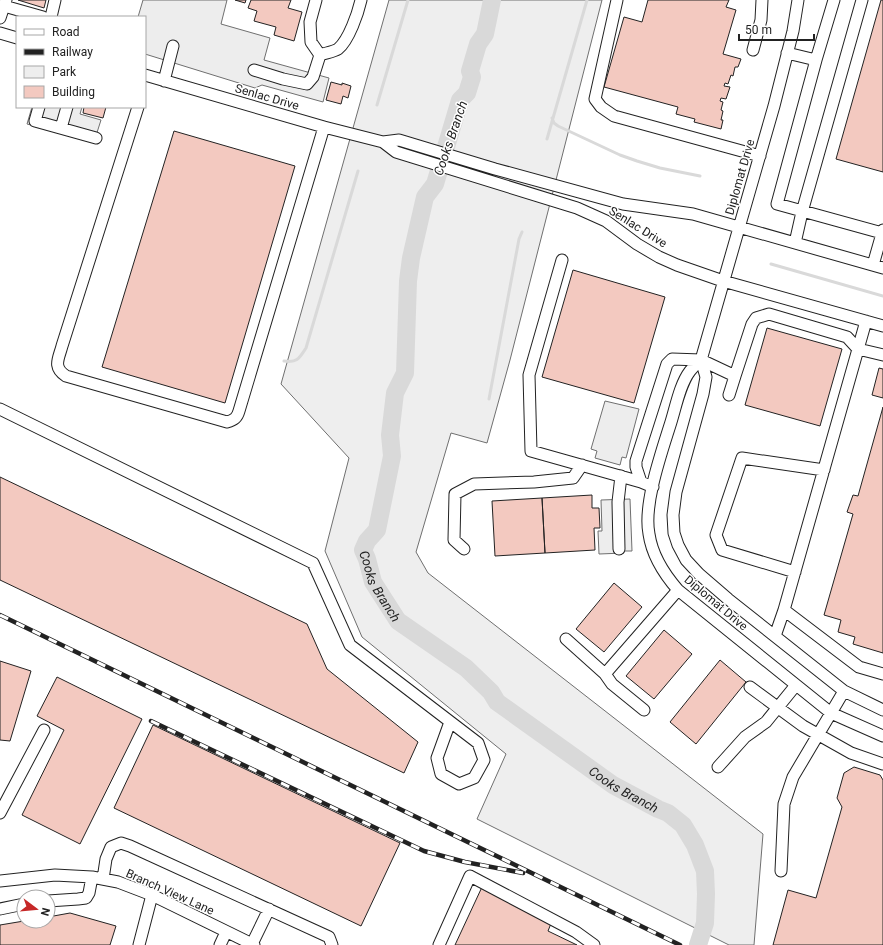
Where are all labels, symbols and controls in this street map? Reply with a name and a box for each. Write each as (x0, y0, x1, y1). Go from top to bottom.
legend (16, 16, 146, 108)
scale bar (739, 16, 814, 42)
text: 50 m (745, 23, 772, 37)
text: Road (52, 25, 80, 39)
text: Railway (52, 45, 93, 59)
text: Park (52, 65, 77, 79)
street label: Senlac Drive (233, 81, 301, 113)
text: Building (52, 85, 95, 99)
water label: Cooks Branch (431, 99, 470, 177)
street label: Diplomat Drive (722, 137, 758, 217)
street label: Senlac Drive (606, 204, 670, 250)
water label: Cooks Branch (356, 548, 403, 625)
street label: Diplomat Drive (682, 572, 750, 634)
water label: Cooks Branch (586, 763, 661, 816)
street label: Branch View Lane (124, 866, 216, 918)
north arrow (16, 889, 56, 929)
text: N (38, 906, 52, 917)

